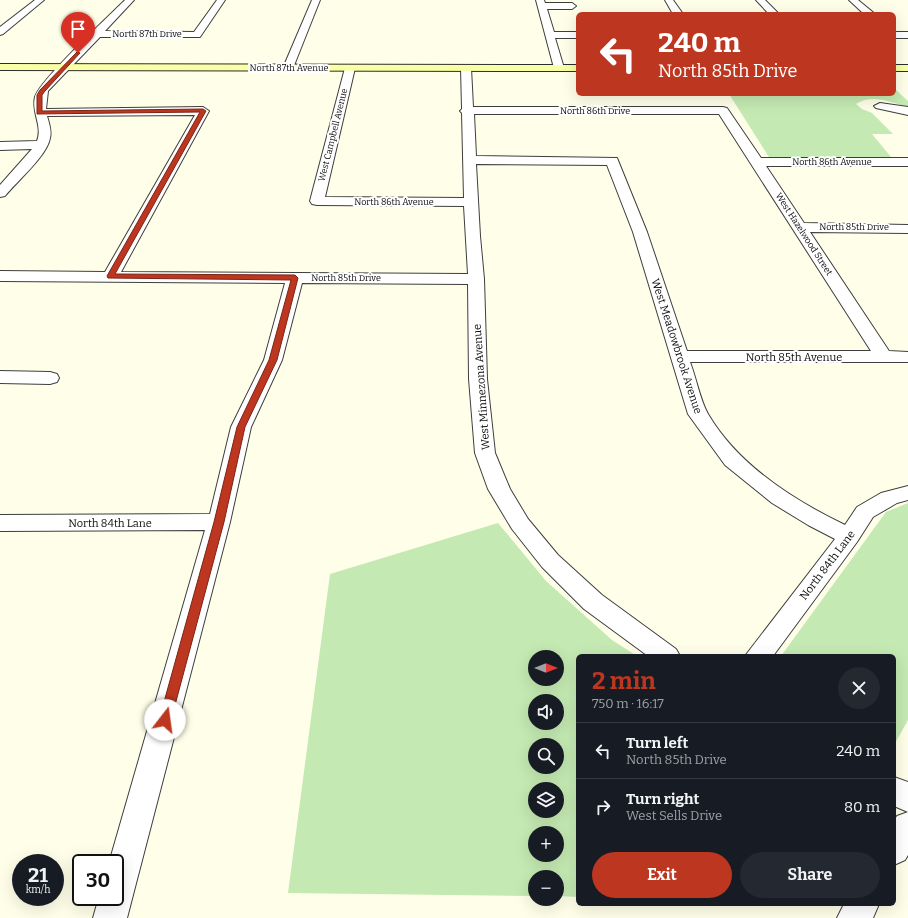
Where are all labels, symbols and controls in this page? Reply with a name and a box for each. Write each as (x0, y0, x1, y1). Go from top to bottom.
pin (61, 12, 95, 53)
icon: arrive (67, 18, 89, 40)
text: 240 m (658, 26, 740, 59)
icon: left (592, 28, 644, 80)
street label: North 87th Drive (112, 29, 182, 39)
text: North 85th Drive (658, 60, 797, 82)
street label: North 87th Avenue (250, 63, 328, 73)
street label: West Campbell Avenue (317, 87, 349, 183)
street label: North 86th Drive (560, 106, 630, 116)
street label: North 86th Avenue (792, 157, 872, 167)
street label: West Hazelwood Street (774, 191, 835, 278)
street label: North 86th Avenue (354, 197, 434, 207)
street label: North 85th Drive (819, 222, 889, 232)
street label: North 85th Drive (311, 273, 381, 283)
street label: West Meadowbrook Avenue (648, 277, 705, 416)
street label: West Minnezona Avenue (471, 323, 492, 450)
street label: North 85th Avenue (746, 351, 842, 364)
street label: North 84th Lane (68, 517, 152, 530)
street label: North 84th Lane (797, 528, 858, 603)
north arrow (528, 650, 564, 686)
map controls (528, 650, 564, 906)
text: 2 min (592, 667, 656, 695)
button: close (838, 667, 880, 709)
button: sound (528, 694, 564, 730)
text: 750 m · 16:17 (592, 696, 664, 711)
position arrow (144, 699, 186, 741)
text: Turn left (626, 734, 688, 752)
button: search (528, 738, 564, 774)
icon: left (592, 740, 614, 762)
text: 240 m (836, 742, 880, 760)
text: North 85th Drive (626, 752, 727, 767)
button: layers (528, 782, 564, 818)
text: Turn right (626, 790, 699, 808)
icon: right (592, 796, 614, 818)
text: 80 m (844, 798, 880, 816)
text: West Sells Drive (626, 808, 722, 823)
button: + (528, 826, 564, 862)
button: Exit (592, 852, 732, 898)
button: Share (740, 852, 880, 898)
speed limit sign: 30 (72, 854, 124, 906)
text: 21 (28, 863, 48, 887)
button: − (528, 870, 564, 906)
text: km/h (26, 884, 50, 896)

